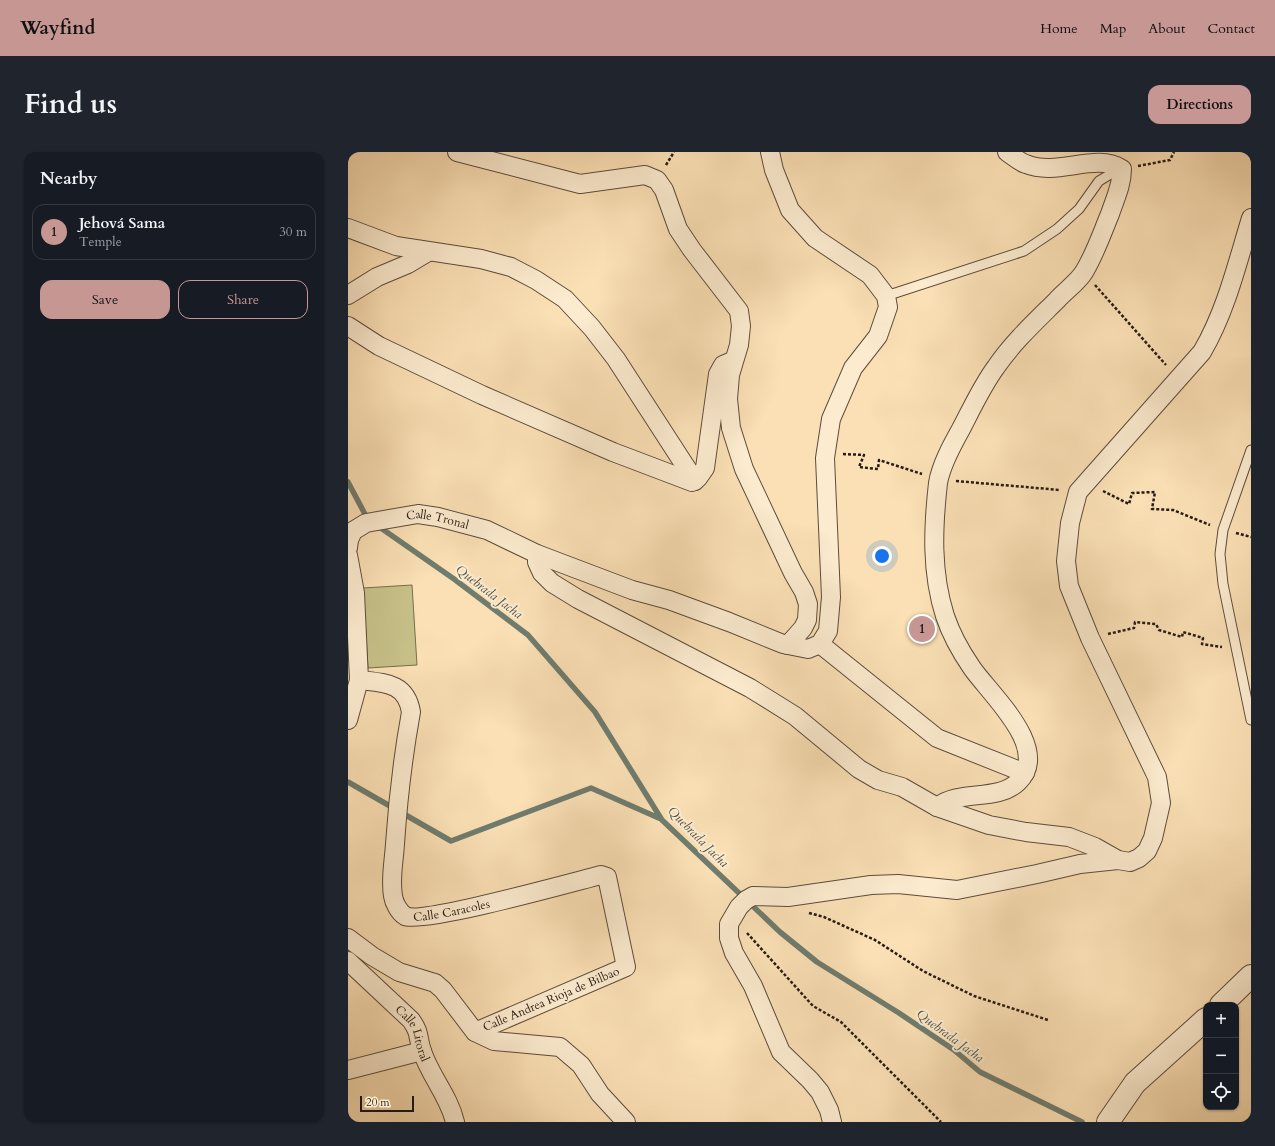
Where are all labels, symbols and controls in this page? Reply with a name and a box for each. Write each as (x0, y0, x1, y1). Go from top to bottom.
text: Wayfind (20, 15, 95, 41)
text: Home (1040, 19, 1078, 38)
text: Map (1100, 19, 1126, 38)
text: About (1148, 19, 1185, 38)
text: Contact (1207, 19, 1255, 38)
text: Find us (24, 85, 117, 123)
button: Directions (1148, 85, 1251, 124)
text: Nearby (40, 167, 97, 190)
text: Jehová Sama (79, 213, 165, 233)
text: 1 (51, 223, 57, 241)
text: 30 m (279, 223, 307, 241)
text: Temple (79, 233, 122, 251)
button: Save (40, 280, 170, 319)
button: Share (178, 280, 308, 319)
street label: Calle Tronal (405, 506, 471, 533)
your location (872, 546, 892, 566)
water label: Quebrada Jacha (452, 561, 526, 623)
pin: 1 (909, 614, 935, 644)
water label: Quebrada Jacha (664, 803, 733, 872)
street label: Calle Caracoles (413, 896, 491, 925)
street label: Calle Andrea Rioja de Bilbao (480, 963, 622, 1035)
street label: Calle Litoral (392, 1001, 433, 1064)
map controls (1203, 1002, 1239, 1110)
button: + (1203, 1002, 1239, 1038)
water label: Quebrada Jacha (913, 1005, 988, 1067)
button: − (1203, 1038, 1239, 1074)
button: locate (1203, 1074, 1239, 1110)
scale bar (360, 1094, 414, 1113)
text: 20 m (366, 1095, 390, 1110)

